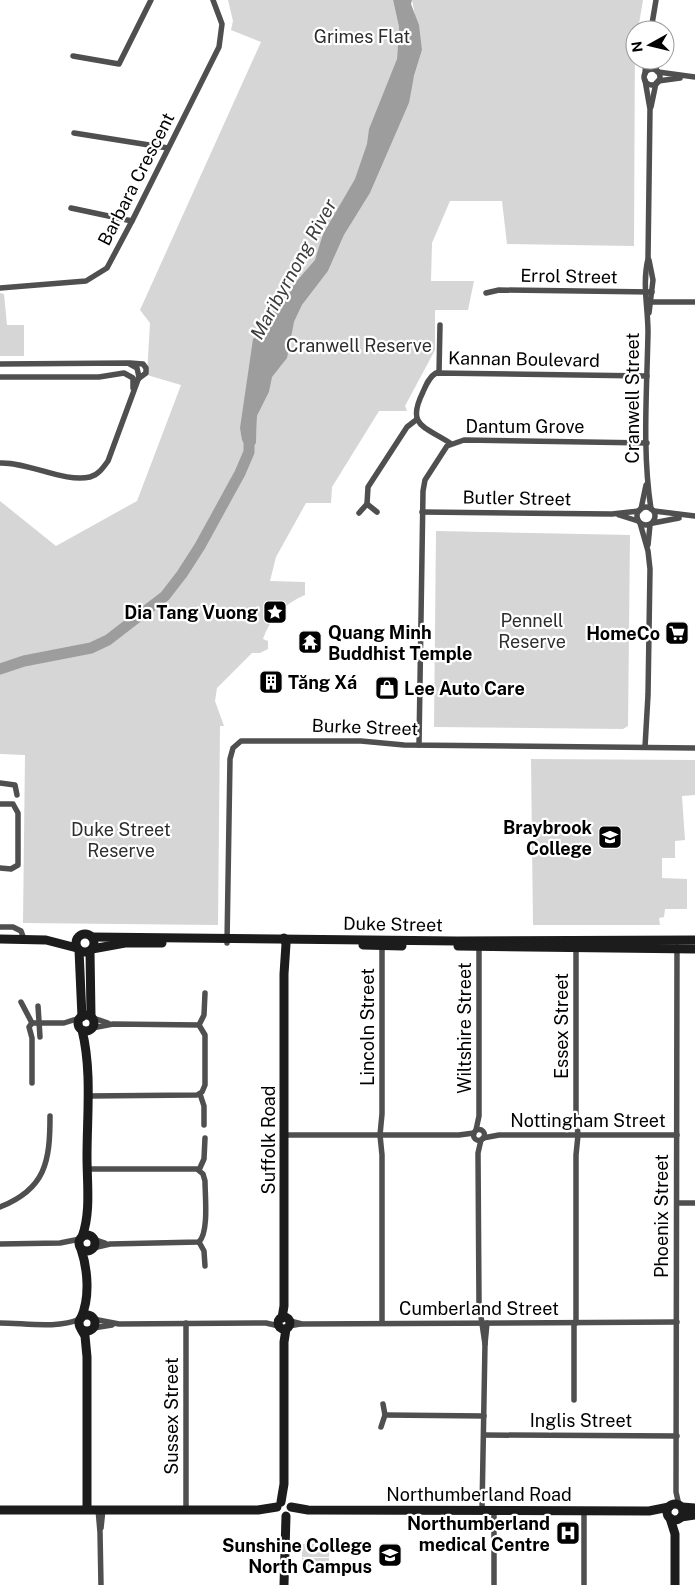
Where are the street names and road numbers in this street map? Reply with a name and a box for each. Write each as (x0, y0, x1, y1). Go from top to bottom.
street label: Barbara Crescent (93, 109, 179, 249)
street label: Errol Street (520, 265, 618, 287)
street label: Cranwell Street (622, 333, 643, 463)
street label: Kannan Boulevard (448, 347, 600, 371)
street label: Dantum Grove (465, 416, 585, 437)
street label: Butler Street (462, 487, 572, 509)
street label: Burke Street (311, 715, 419, 739)
street label: Duke Street (343, 913, 443, 935)
street label: Wiltshire Street (454, 962, 475, 1094)
street label: Lincoln Street (357, 968, 378, 1086)
street label: Essex Street (551, 973, 572, 1079)
street label: Suffolk Road (258, 1086, 279, 1194)
street label: Nottingham Street (510, 1110, 666, 1131)
street label: Phoenix Street (651, 1154, 672, 1278)
street label: Cumberland Street (399, 1298, 559, 1319)
street label: Sussex Street (161, 1357, 182, 1475)
street label: Inglis Street (530, 1410, 632, 1431)
street label: Northumberland Road (386, 1484, 572, 1505)

